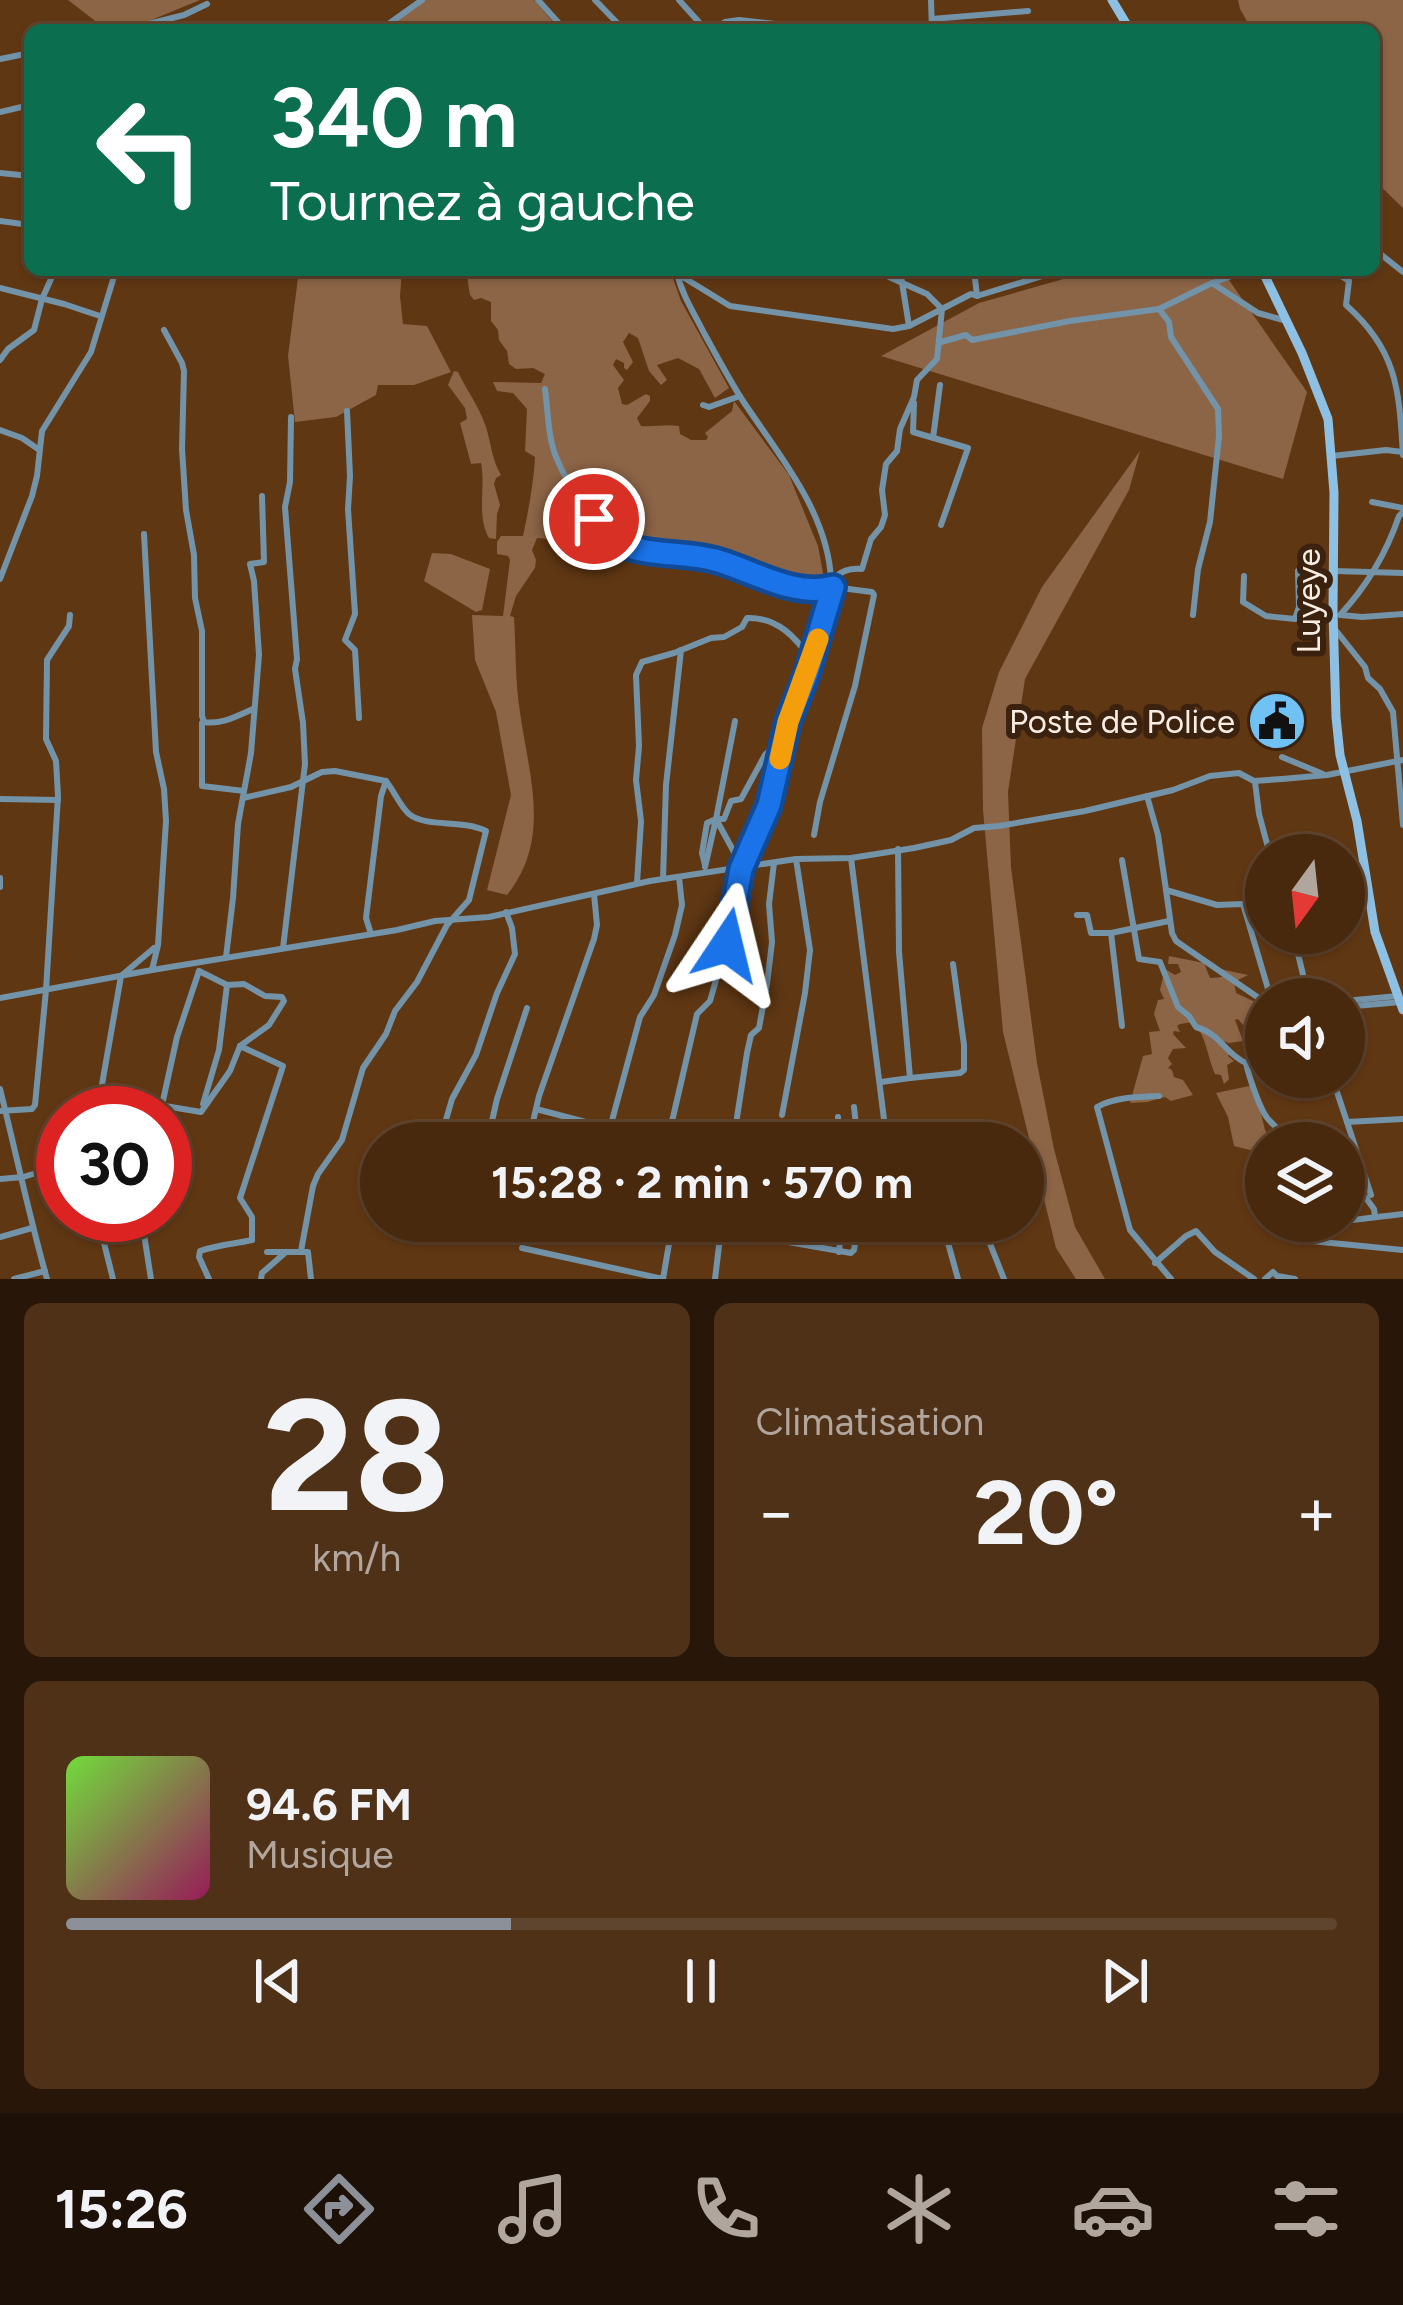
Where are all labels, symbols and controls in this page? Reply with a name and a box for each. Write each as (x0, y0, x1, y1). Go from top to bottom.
text: 340 m (270, 67, 518, 168)
icon: left (72, 72, 228, 228)
text: Tournez à gauche (270, 169, 695, 234)
pin (543, 468, 645, 570)
icon: arrive (561, 486, 627, 552)
street label: Luyeye (1289, 548, 1328, 654)
public building icon: Poste de Police (1246, 690, 1308, 752)
place label: Poste de Police (1009, 702, 1235, 741)
north arrow (1245, 834, 1365, 954)
map controls (1245, 834, 1365, 1242)
position arrow (664, 882, 790, 1008)
button: sound (1245, 978, 1365, 1098)
speed limit sign: 30 (36, 1086, 192, 1242)
button: layers (1245, 1122, 1365, 1242)
text: 15:28 · 2 min · 570 m (491, 1155, 913, 1209)
text: 28 (264, 1362, 450, 1549)
text: Climatisation (756, 1398, 984, 1445)
text: 20° (974, 1458, 1118, 1567)
text: − (756, 1472, 797, 1552)
text: + (1296, 1472, 1337, 1552)
text: km/h (312, 1534, 401, 1581)
text: 94.6 FM (246, 1777, 412, 1831)
text: Musique (246, 1831, 394, 1878)
icon: previous (245, 1948, 311, 2014)
icon: pause (668, 1948, 734, 2014)
icon: next (1092, 1948, 1158, 2014)
icon: directions (297, 2167, 381, 2251)
icon: music (491, 2167, 575, 2251)
icon: phone (684, 2167, 768, 2251)
icon: climate (877, 2167, 961, 2251)
icon: car (1071, 2167, 1155, 2251)
icon: filters (1264, 2167, 1348, 2251)
text: 15:26 (55, 2177, 188, 2242)

